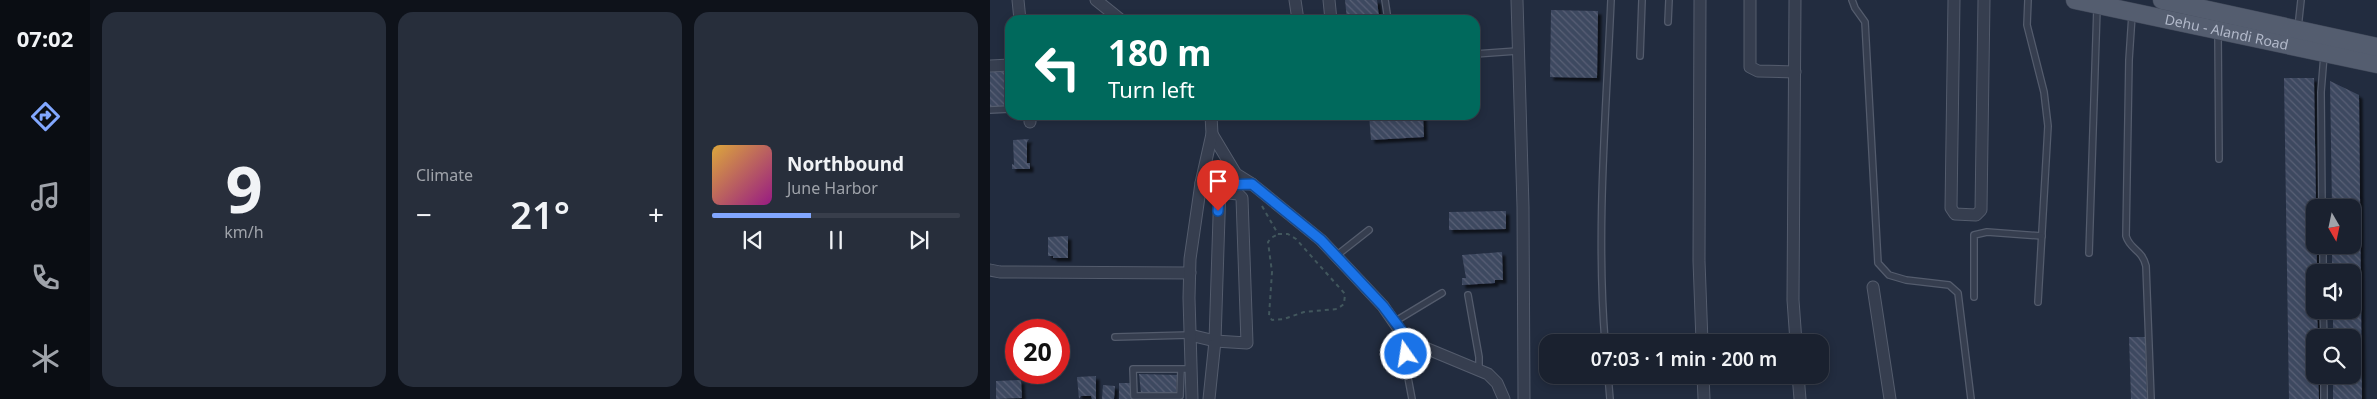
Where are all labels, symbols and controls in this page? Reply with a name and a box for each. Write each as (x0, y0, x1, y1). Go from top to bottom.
street label: Dehu - Alandi Road (2163, 9, 2290, 54)
text: 07:02 (17, 23, 73, 53)
text: 180 m (1108, 29, 1211, 76)
icon: left (1025, 35, 1090, 100)
text: Turn left (1108, 74, 1195, 104)
icon: directions (28, 99, 63, 134)
text: 9 (225, 144, 263, 232)
text: Northbound (787, 151, 904, 177)
pin (1197, 160, 1239, 211)
text: Climate (416, 164, 473, 186)
icon: arrive (1204, 167, 1232, 195)
text: June Harbor (787, 177, 878, 199)
icon: music (28, 179, 63, 214)
text: 21° (510, 188, 570, 240)
text: − (416, 195, 432, 233)
text: + (648, 195, 664, 233)
north arrow (2306, 199, 2361, 254)
map controls (2306, 199, 2361, 384)
text: km/h (224, 221, 264, 243)
icon: previous (739, 226, 767, 254)
icon: pause (822, 226, 850, 254)
icon: next (905, 226, 933, 254)
icon: phone (28, 260, 63, 295)
button: sound (2306, 264, 2361, 319)
speed limit sign: 20 (1005, 319, 1070, 384)
position arrow (1379, 327, 1431, 379)
button: search (2306, 329, 2361, 384)
icon: climate (28, 341, 63, 376)
text: 07:03 · 1 min · 200 m (1591, 346, 1777, 372)

